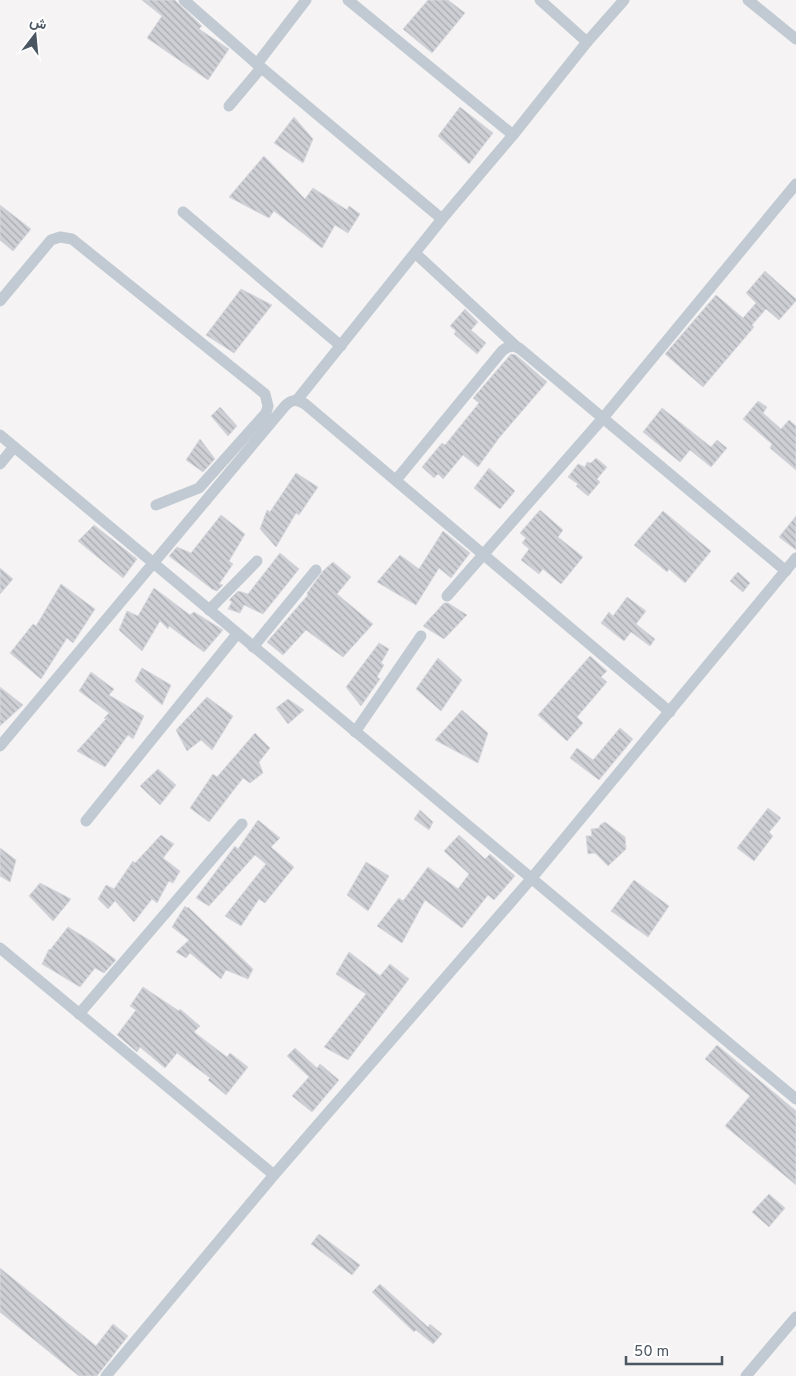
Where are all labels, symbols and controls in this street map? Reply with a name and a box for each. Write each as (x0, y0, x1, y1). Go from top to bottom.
north arrow (10, 10, 60, 60)
text: ش (28, 13, 49, 34)
scale bar (626, 1334, 722, 1366)
text: 50 m (634, 1343, 669, 1362)

